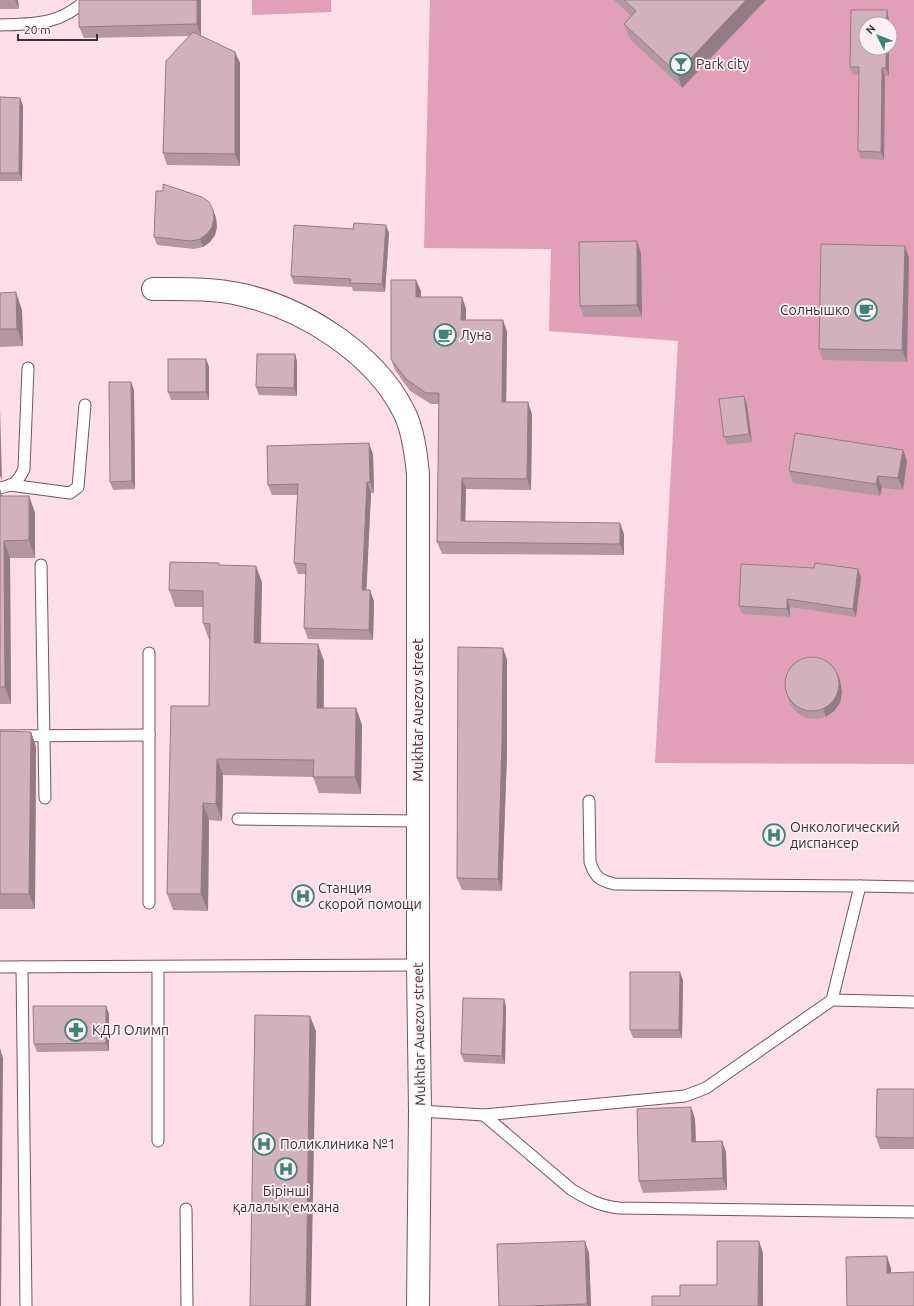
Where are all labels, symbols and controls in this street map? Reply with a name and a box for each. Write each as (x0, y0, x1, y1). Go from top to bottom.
scale bar (18, 16, 97, 42)
north arrow (858, 16, 898, 56)
text: N (863, 22, 878, 36)
text: 20 m (24, 23, 51, 36)
bar icon: Park city (668, 51, 694, 77)
place label: Park city (696, 56, 749, 72)
cafe icon: Солнышко (853, 297, 879, 323)
place label: Солнышко (780, 302, 850, 318)
cafe icon: Луна (432, 322, 458, 348)
place label: Луна (460, 327, 492, 343)
street label: Mukhtar Auezov street (410, 638, 426, 782)
place label: Онкологический диспансер (790, 819, 900, 851)
hospital icon: Онкологический диспансер (761, 822, 787, 848)
place label: Станция скорой помощи (318, 880, 422, 912)
hospital icon: Станция скорой помощи (290, 883, 316, 909)
street label: Mukhtar Auezov street (410, 962, 428, 1106)
pharmacy icon: КДЛ Олимп (63, 1017, 89, 1043)
place label: КДЛ Олимп (92, 1022, 169, 1038)
hospital icon: Поликлиника №1 (251, 1131, 277, 1157)
place label: Поликлиника №1 (280, 1136, 396, 1152)
hospital icon: Бірінші қалалық емхана (273, 1156, 299, 1182)
place label: Бірінші қалалық емхана (233, 1183, 340, 1215)

